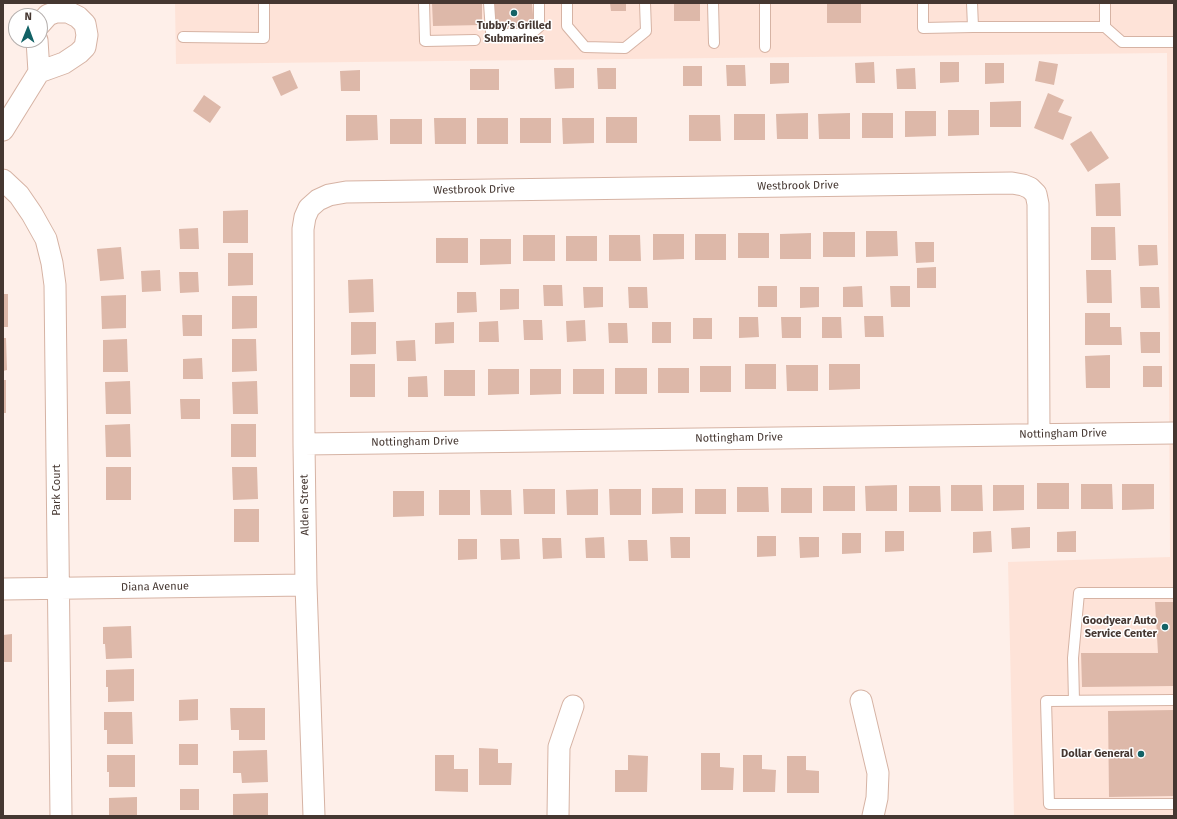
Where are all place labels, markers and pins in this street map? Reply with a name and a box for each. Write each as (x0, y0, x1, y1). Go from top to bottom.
marker: Tubby's Grilled Submarines (509, 8, 519, 18)
place label: Tubby's Grilled Submarines (477, 19, 551, 45)
place label: Goodyear Auto Service Center (1083, 614, 1157, 640)
marker: Goodyear Auto Service Center (1160, 622, 1170, 632)
place label: Dollar General (1061, 747, 1133, 761)
marker: Dollar General (1136, 749, 1146, 759)

